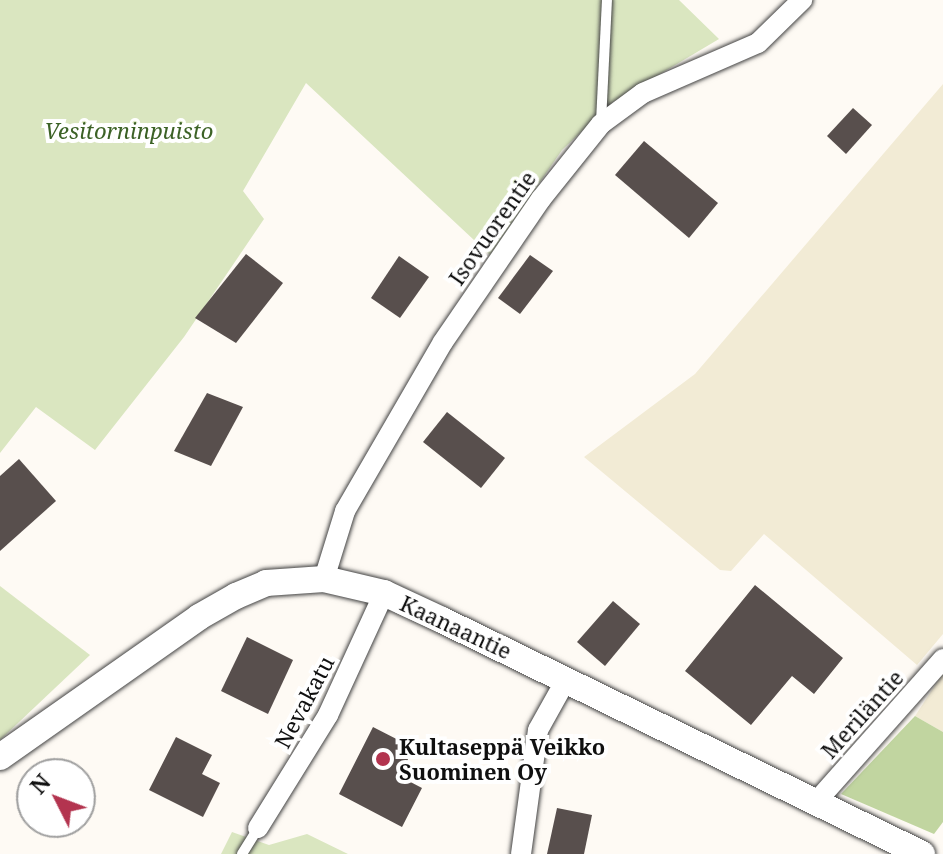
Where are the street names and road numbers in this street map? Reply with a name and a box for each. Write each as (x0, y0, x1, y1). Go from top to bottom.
street label: Isovuorentie (443, 166, 541, 290)
street label: Kaanaantie (396, 590, 516, 664)
street label: Nevakatu (269, 651, 339, 753)
street label: Meriläntie (815, 664, 909, 764)

